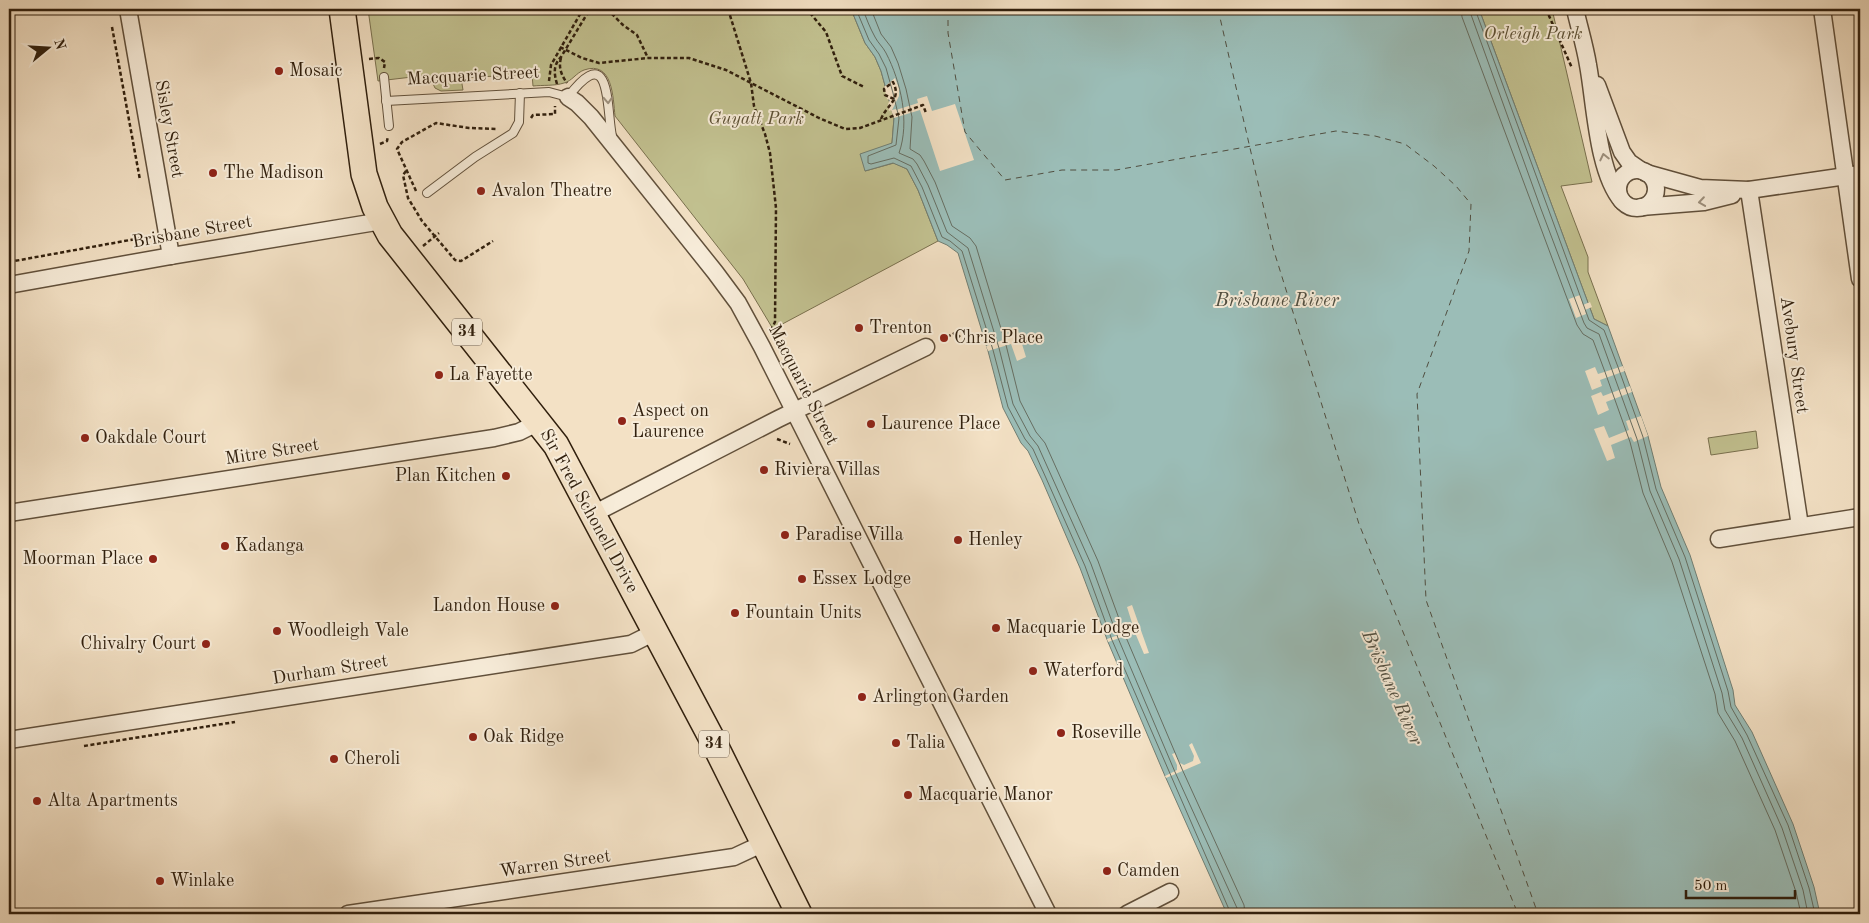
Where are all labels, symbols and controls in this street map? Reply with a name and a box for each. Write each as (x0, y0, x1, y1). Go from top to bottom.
north arrow (22, 22, 72, 72)
park label: Orleigh Park (1483, 25, 1583, 43)
text: N (51, 37, 68, 52)
place label: Mosaic (289, 62, 343, 80)
street label: Macquarie Street (406, 64, 540, 88)
marker: Mosaic (273, 65, 285, 77)
street label: Sisley Street (152, 79, 186, 179)
one-way arrow (602, 96, 613, 104)
park label: Guyatt Park (708, 110, 804, 128)
one-way arrow (1599, 152, 1610, 161)
place label: The Madison (223, 164, 324, 182)
marker: The Madison (207, 167, 219, 179)
place label: Avalon Theatre (491, 182, 612, 200)
marker: Avalon Theatre (475, 185, 487, 197)
one-way arrow (1697, 197, 1706, 207)
street label: Brisbane Street (131, 213, 253, 251)
water label: Brisbane River (1214, 292, 1340, 311)
street label: Avebury Street (1777, 295, 1811, 415)
road number: 34 (452, 318, 482, 346)
place label: Trenton (869, 319, 932, 337)
street label: Macquarie Street (765, 322, 841, 448)
marker: Trenton (853, 322, 865, 334)
place label: Chris Place (954, 329, 1043, 347)
marker: Chris Place (938, 332, 950, 344)
place label: La Fayette (449, 366, 532, 384)
marker: La Fayette (433, 369, 445, 381)
place label: Aspect on Laurence (632, 402, 709, 441)
marker: Aspect on Laurence (616, 415, 628, 427)
place label: Laurence Place (881, 415, 1000, 433)
marker: Laurence Place (865, 418, 877, 430)
street label: Sir Fred Schonell Drive (536, 426, 642, 596)
place label: Oakdale Court (95, 429, 207, 447)
marker: Oakdale Court (79, 432, 91, 444)
street label: Mitre Street (224, 436, 320, 468)
place label: Riviera Villas (774, 461, 880, 479)
marker: Riviera Villas (758, 464, 770, 476)
place label: Plan Kitchen (395, 467, 496, 485)
marker: Plan Kitchen (500, 470, 512, 482)
place label: Paradise Villa (795, 526, 904, 544)
marker: Paradise Villa (779, 529, 791, 541)
place label: Henley (968, 531, 1023, 549)
marker: Henley (952, 534, 964, 546)
place label: Kadanga (235, 537, 304, 555)
marker: Kadanga (219, 540, 231, 552)
place label: Moorman Place (23, 550, 143, 568)
marker: Moorman Place (147, 553, 159, 565)
place label: Essex Lodge (812, 570, 911, 588)
marker: Essex Lodge (796, 573, 808, 585)
place label: Landon House (432, 597, 545, 615)
marker: Landon House (549, 600, 561, 612)
place label: Fountain Units (745, 604, 862, 622)
marker: Fountain Units (729, 607, 741, 619)
place label: Macquarie Lodge (1006, 619, 1139, 637)
place label: Woodleigh Vale (287, 622, 409, 640)
marker: Macquarie Lodge (990, 622, 1002, 634)
marker: Woodleigh Vale (271, 625, 283, 637)
water label: Brisbane River (1357, 627, 1425, 749)
place label: Chivalry Court (80, 635, 196, 653)
marker: Chivalry Court (200, 638, 212, 650)
street label: Durham Street (271, 652, 389, 688)
place label: Waterford (1043, 662, 1123, 680)
marker: Waterford (1027, 665, 1039, 677)
place label: Arlington Garden (872, 688, 1009, 706)
marker: Arlington Garden (856, 691, 868, 703)
place label: Roseville (1071, 724, 1141, 742)
marker: Roseville (1055, 727, 1067, 739)
place label: Oak Ridge (483, 728, 564, 746)
marker: Oak Ridge (467, 731, 479, 743)
road number: 34 (699, 731, 729, 758)
place label: Talia (906, 734, 946, 752)
marker: Talia (890, 737, 902, 749)
place label: Cheroli (344, 750, 400, 768)
marker: Cheroli (328, 753, 340, 765)
place label: Macquarie Manor (918, 786, 1054, 804)
marker: Macquarie Manor (902, 789, 914, 801)
place label: Alta Apartments (47, 792, 178, 810)
marker: Alta Apartments (31, 795, 43, 807)
street label: Warren Street (498, 847, 612, 881)
place label: Camden (1117, 862, 1180, 880)
marker: Camden (1101, 865, 1113, 877)
scale bar (1686, 868, 1795, 900)
place label: Winlake (170, 872, 234, 890)
marker: Winlake (154, 875, 166, 887)
text: 50 m (1694, 879, 1728, 894)

